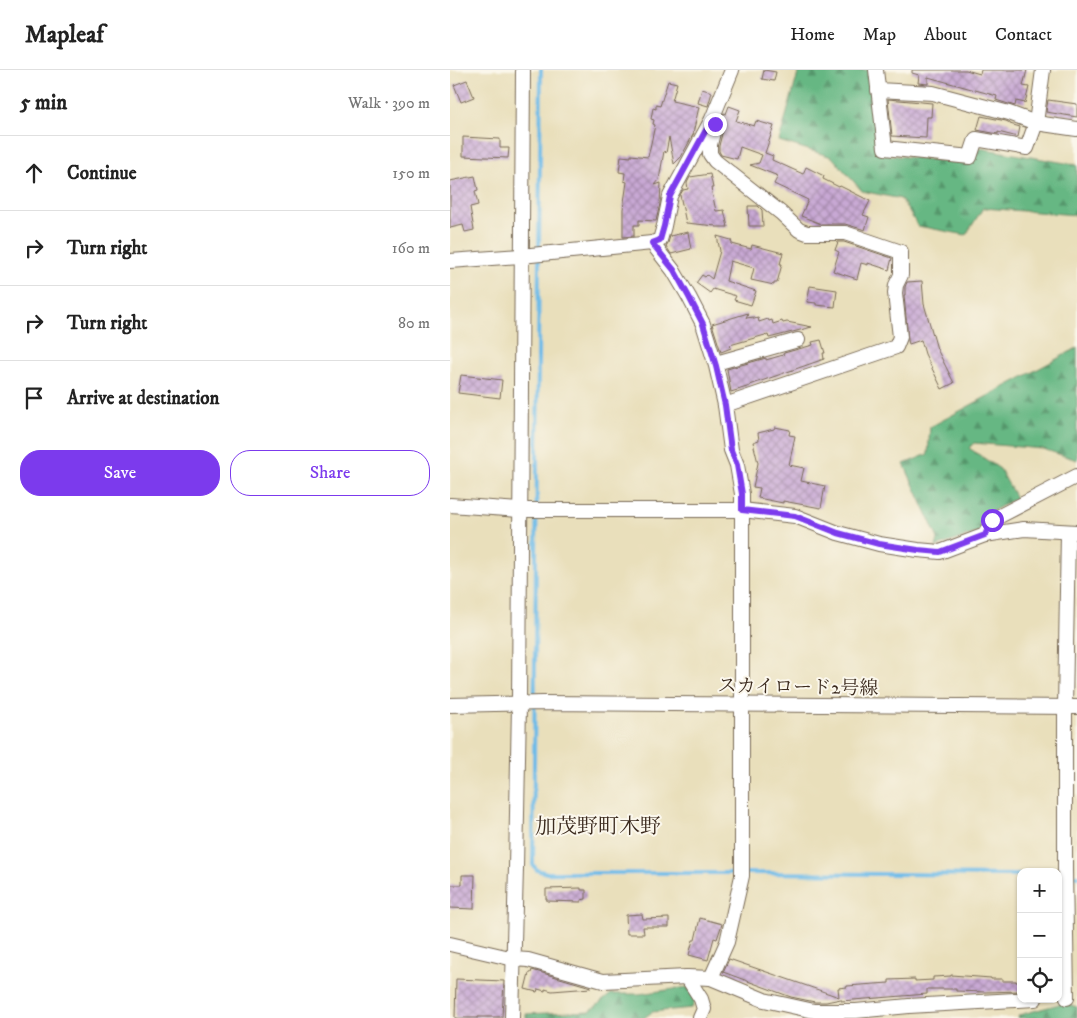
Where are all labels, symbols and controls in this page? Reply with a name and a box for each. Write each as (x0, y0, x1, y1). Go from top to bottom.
text: Mapleaf (25, 20, 104, 50)
text: Home (790, 24, 835, 46)
text: Map (863, 24, 896, 46)
text: About (924, 24, 967, 46)
text: Contact (995, 24, 1052, 46)
text: 5 min (20, 90, 67, 116)
text: Walk · 390 m (348, 93, 430, 113)
route end (704, 113, 727, 136)
icon: ahead (20, 159, 48, 187)
text: Continue (67, 162, 137, 185)
text: 150 m (392, 163, 430, 183)
icon: right (20, 234, 48, 262)
text: Turn right (67, 237, 147, 260)
text: 160 m (392, 238, 430, 258)
icon: right (20, 309, 48, 337)
text: Turn right (67, 312, 147, 335)
text: 80 m (398, 313, 430, 333)
icon: arrive (20, 384, 48, 412)
text: Arrive at destination (67, 387, 219, 410)
button: Save (20, 450, 220, 496)
button: Share (230, 450, 430, 496)
route start (981, 509, 1004, 532)
street label: スカイロード2号線 (717, 675, 879, 700)
district label: 加茂野町木野 (535, 814, 661, 840)
map controls (1017, 868, 1062, 1003)
button: + (1017, 868, 1062, 913)
button: − (1017, 913, 1062, 958)
button: locate (1017, 958, 1062, 1003)

